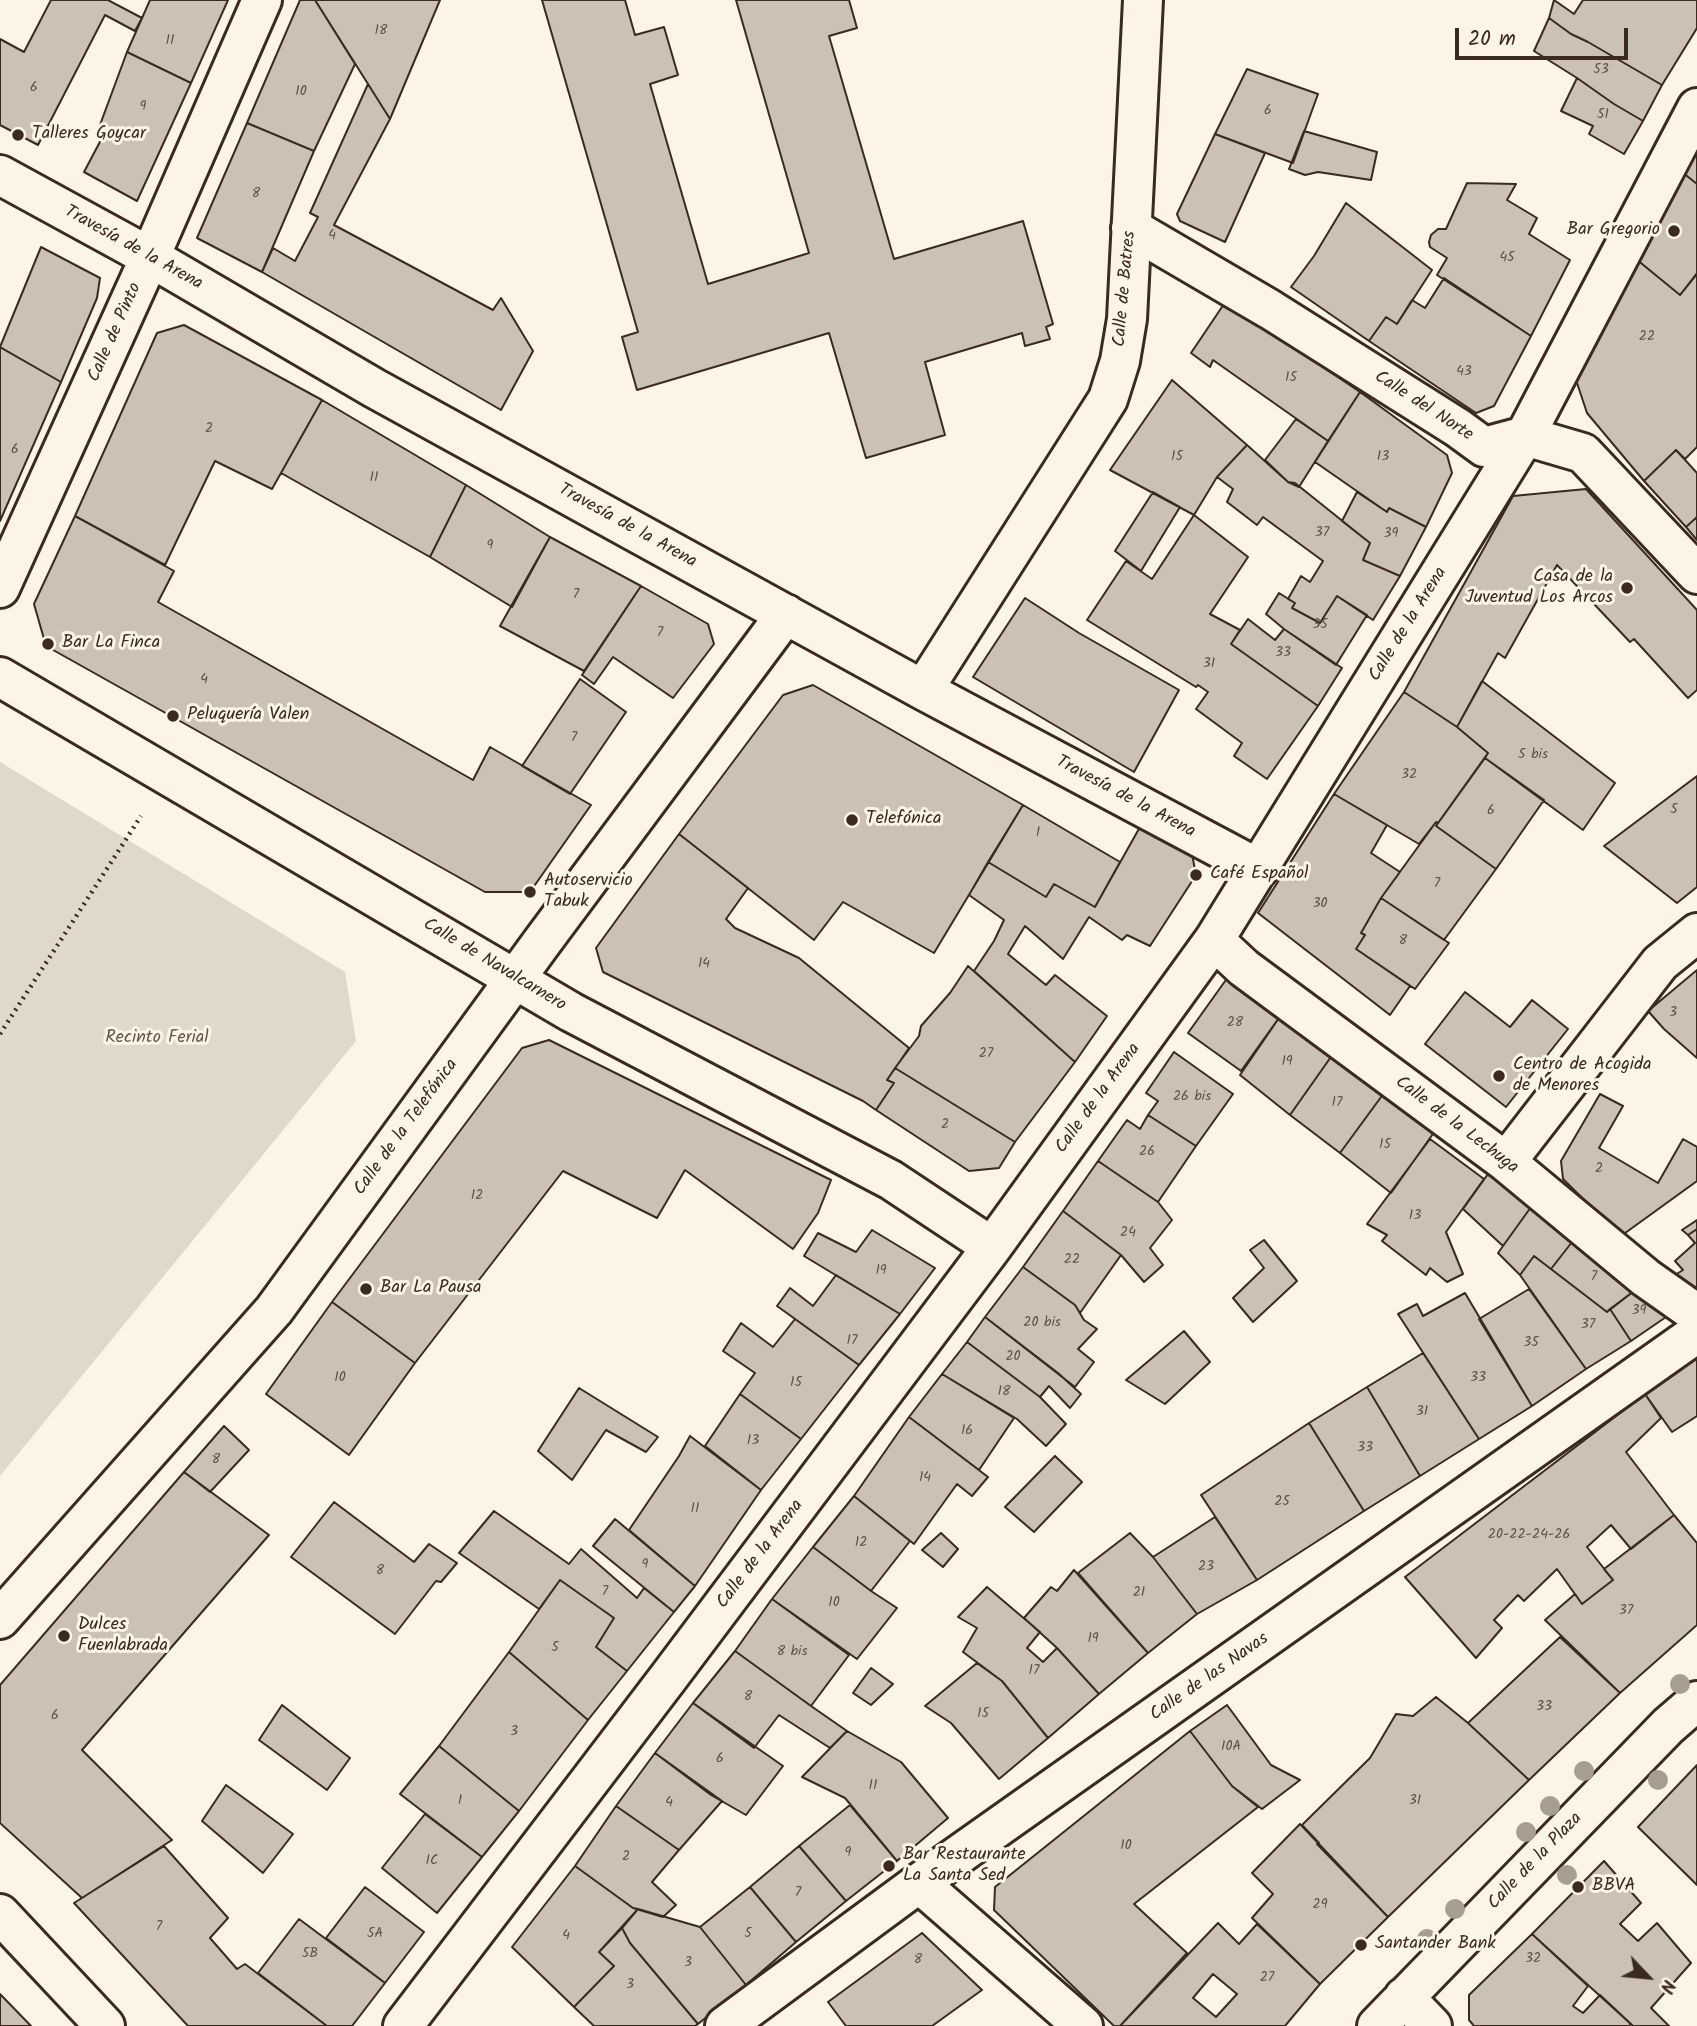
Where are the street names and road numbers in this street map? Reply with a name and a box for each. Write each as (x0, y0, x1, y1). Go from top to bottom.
street label: Travesía de la Arena (60, 202, 206, 296)
street label: Calle de Batres (1110, 230, 1142, 348)
street label: Calle de Pinto (84, 280, 148, 386)
street label: Calle del Norte (1370, 367, 1476, 447)
street label: Travesía de la Arena (554, 480, 700, 574)
street label: Calle de la Arena (1365, 564, 1453, 686)
street label: Travesía de la Arena (1052, 752, 1198, 844)
street label: Calle de Navalcarnero (419, 915, 569, 1017)
street label: Calle de la Arena (1052, 1040, 1146, 1158)
street label: Calle de la Telefónica (350, 1056, 464, 1200)
street label: Calle de la Lechuga (1390, 1073, 1522, 1179)
street label: Calle de la Arena (713, 1496, 809, 1614)
street label: Calle de las Navas (1147, 1629, 1273, 1727)
street label: Calle de la Plaza (1484, 1809, 1588, 1915)

